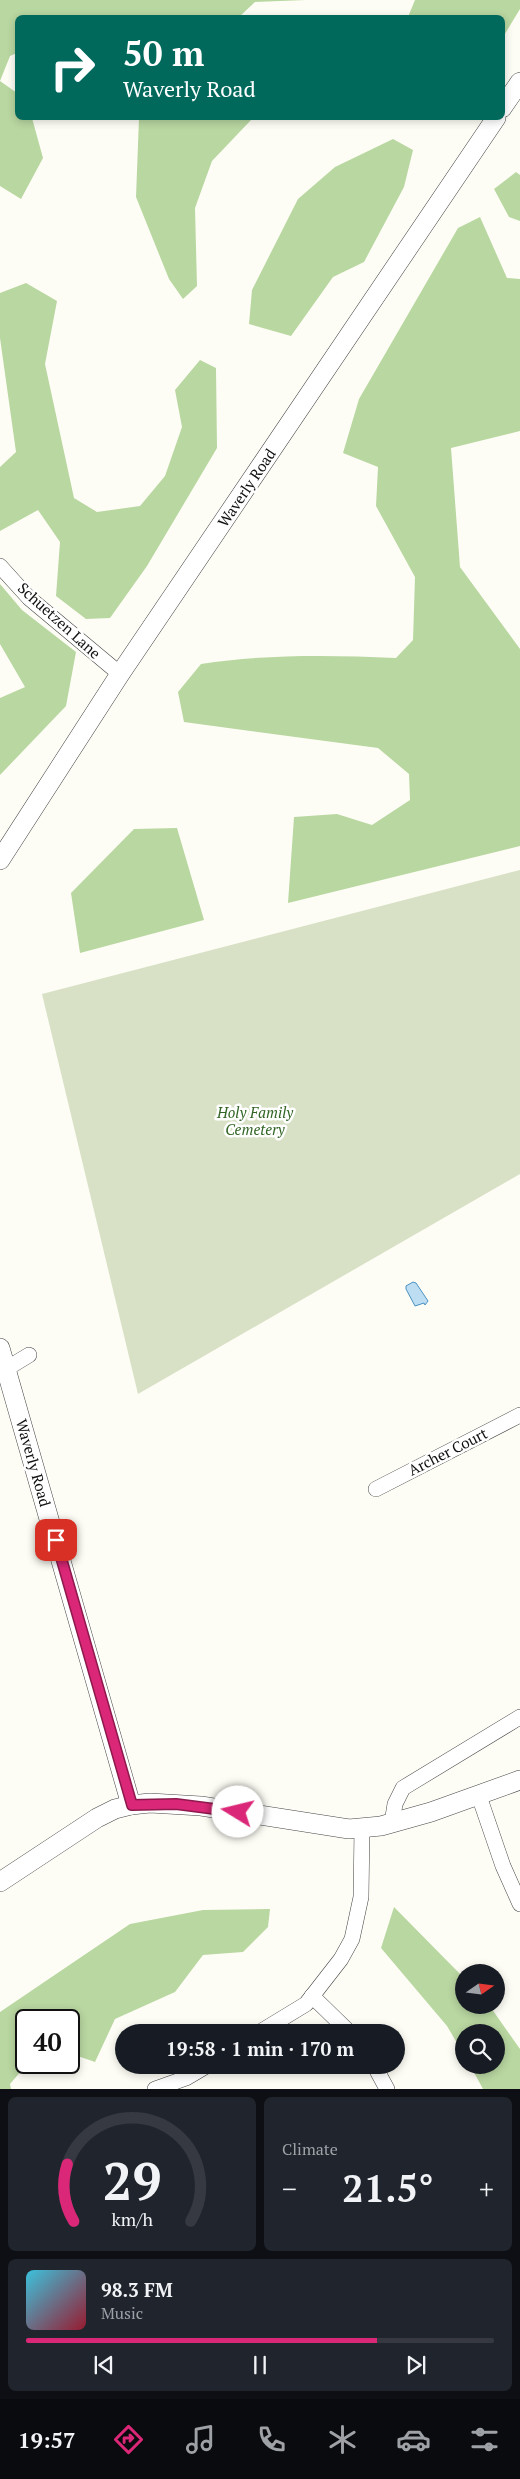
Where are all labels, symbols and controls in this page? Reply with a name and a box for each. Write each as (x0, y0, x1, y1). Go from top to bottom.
text: 50 m (123, 30, 204, 76)
icon: right (40, 35, 105, 100)
text: Waverly Road (123, 74, 256, 103)
street label: Waverly Road (213, 444, 280, 531)
street label: Schuetzen Lane (14, 578, 105, 663)
park label: Holy Family Cemetery (216, 1102, 294, 1139)
street label: Waverly Road (12, 1416, 56, 1509)
street label: Archer Court (405, 1422, 491, 1480)
pin (35, 1519, 77, 1561)
icon: arrive (42, 1526, 70, 1554)
position arrow (211, 1785, 263, 1837)
north arrow (455, 1964, 505, 2014)
map controls (455, 1964, 505, 2074)
speed limit sign: 40 (15, 2009, 80, 2074)
button: search (455, 2024, 505, 2074)
text: 19:58 · 1 min · 170 m (166, 2036, 354, 2061)
text: Climate (282, 2138, 338, 2160)
text: 29 (103, 2146, 161, 2215)
text: 21.5° (342, 2163, 434, 2213)
text: − (282, 2170, 297, 2207)
text: + (479, 2170, 494, 2207)
text: km/h (111, 2207, 153, 2231)
text: 98.3 FM (101, 2277, 173, 2302)
text: Music (101, 2302, 143, 2324)
icon: previous (90, 2351, 118, 2379)
icon: pause (246, 2351, 274, 2379)
icon: next (402, 2351, 430, 2379)
icon: directions (111, 2422, 146, 2457)
icon: music (183, 2422, 218, 2457)
icon: phone (254, 2422, 289, 2457)
icon: climate (325, 2422, 360, 2457)
icon: car (396, 2422, 431, 2457)
icon: filters (467, 2422, 502, 2457)
text: 19:57 (18, 2425, 75, 2454)

